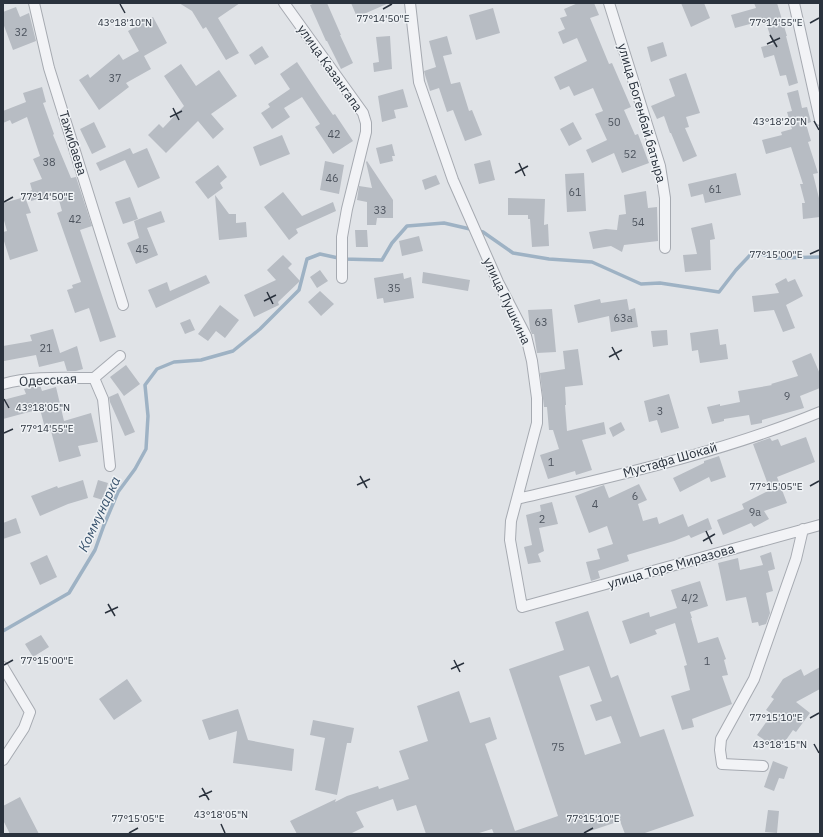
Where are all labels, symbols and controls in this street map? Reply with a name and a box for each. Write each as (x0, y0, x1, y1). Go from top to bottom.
text: 77°14'50"E (356, 12, 410, 25)
text: 43°18'10"N (98, 16, 152, 29)
text: 77°14'55"E (749, 16, 803, 29)
street label: улица Казангапа (294, 21, 366, 115)
house number: 32 (14, 25, 28, 39)
street label: улица Богенбай батыра (614, 42, 670, 185)
house number: 37 (108, 71, 122, 85)
street label: Тажибаева (55, 109, 91, 177)
house number: 50 (607, 115, 621, 129)
text: 43°18'20"N (753, 115, 807, 128)
house number: 42 (327, 127, 341, 141)
house number: 52 (623, 147, 637, 161)
house number: 38 (42, 155, 56, 169)
house number: 46 (325, 171, 339, 185)
house number: 61 (708, 182, 722, 196)
house number: 61 (568, 185, 582, 199)
text: 77°14'50"E (20, 190, 74, 203)
house number: 33 (373, 203, 387, 217)
house number: 42 (68, 212, 82, 226)
house number: 54 (631, 215, 645, 229)
house number: 45 (135, 242, 149, 256)
text: 77°15'00"E (749, 248, 803, 261)
street label: улица Пушкина (479, 255, 535, 347)
house number: 35 (387, 281, 401, 295)
house number: 63а (613, 311, 633, 325)
house number: 63 (534, 315, 548, 329)
house number: 21 (39, 341, 53, 355)
street label: Одесская (19, 370, 77, 390)
house number: 9 (784, 389, 790, 403)
text: 43°18'05"N (16, 401, 70, 414)
house number: 3 (657, 404, 663, 418)
text: 77°14'55"E (20, 422, 74, 435)
street label: Мустафа Шокай (621, 438, 719, 482)
house number: 1 (548, 455, 555, 469)
water label: Коммунарка (74, 473, 124, 555)
text: 77°15'05"E (749, 480, 803, 493)
house number: 6 (632, 489, 638, 503)
house number: 4 (592, 497, 599, 511)
house number: 9а (749, 505, 761, 519)
house number: 2 (539, 512, 545, 526)
street label: улица Торе Миразова (606, 540, 736, 592)
house number: 4/2 (681, 591, 699, 605)
text: 77°15'00"E (20, 654, 74, 667)
house number: 1 (704, 654, 711, 668)
text: 77°15'10"E (749, 711, 803, 724)
text: 43°18'15"N (753, 738, 807, 751)
house number: 75 (551, 740, 565, 754)
text: 43°18'05"N (194, 808, 248, 821)
text: 77°15'05"E (111, 812, 165, 825)
text: 77°15'10"E (566, 812, 620, 825)

